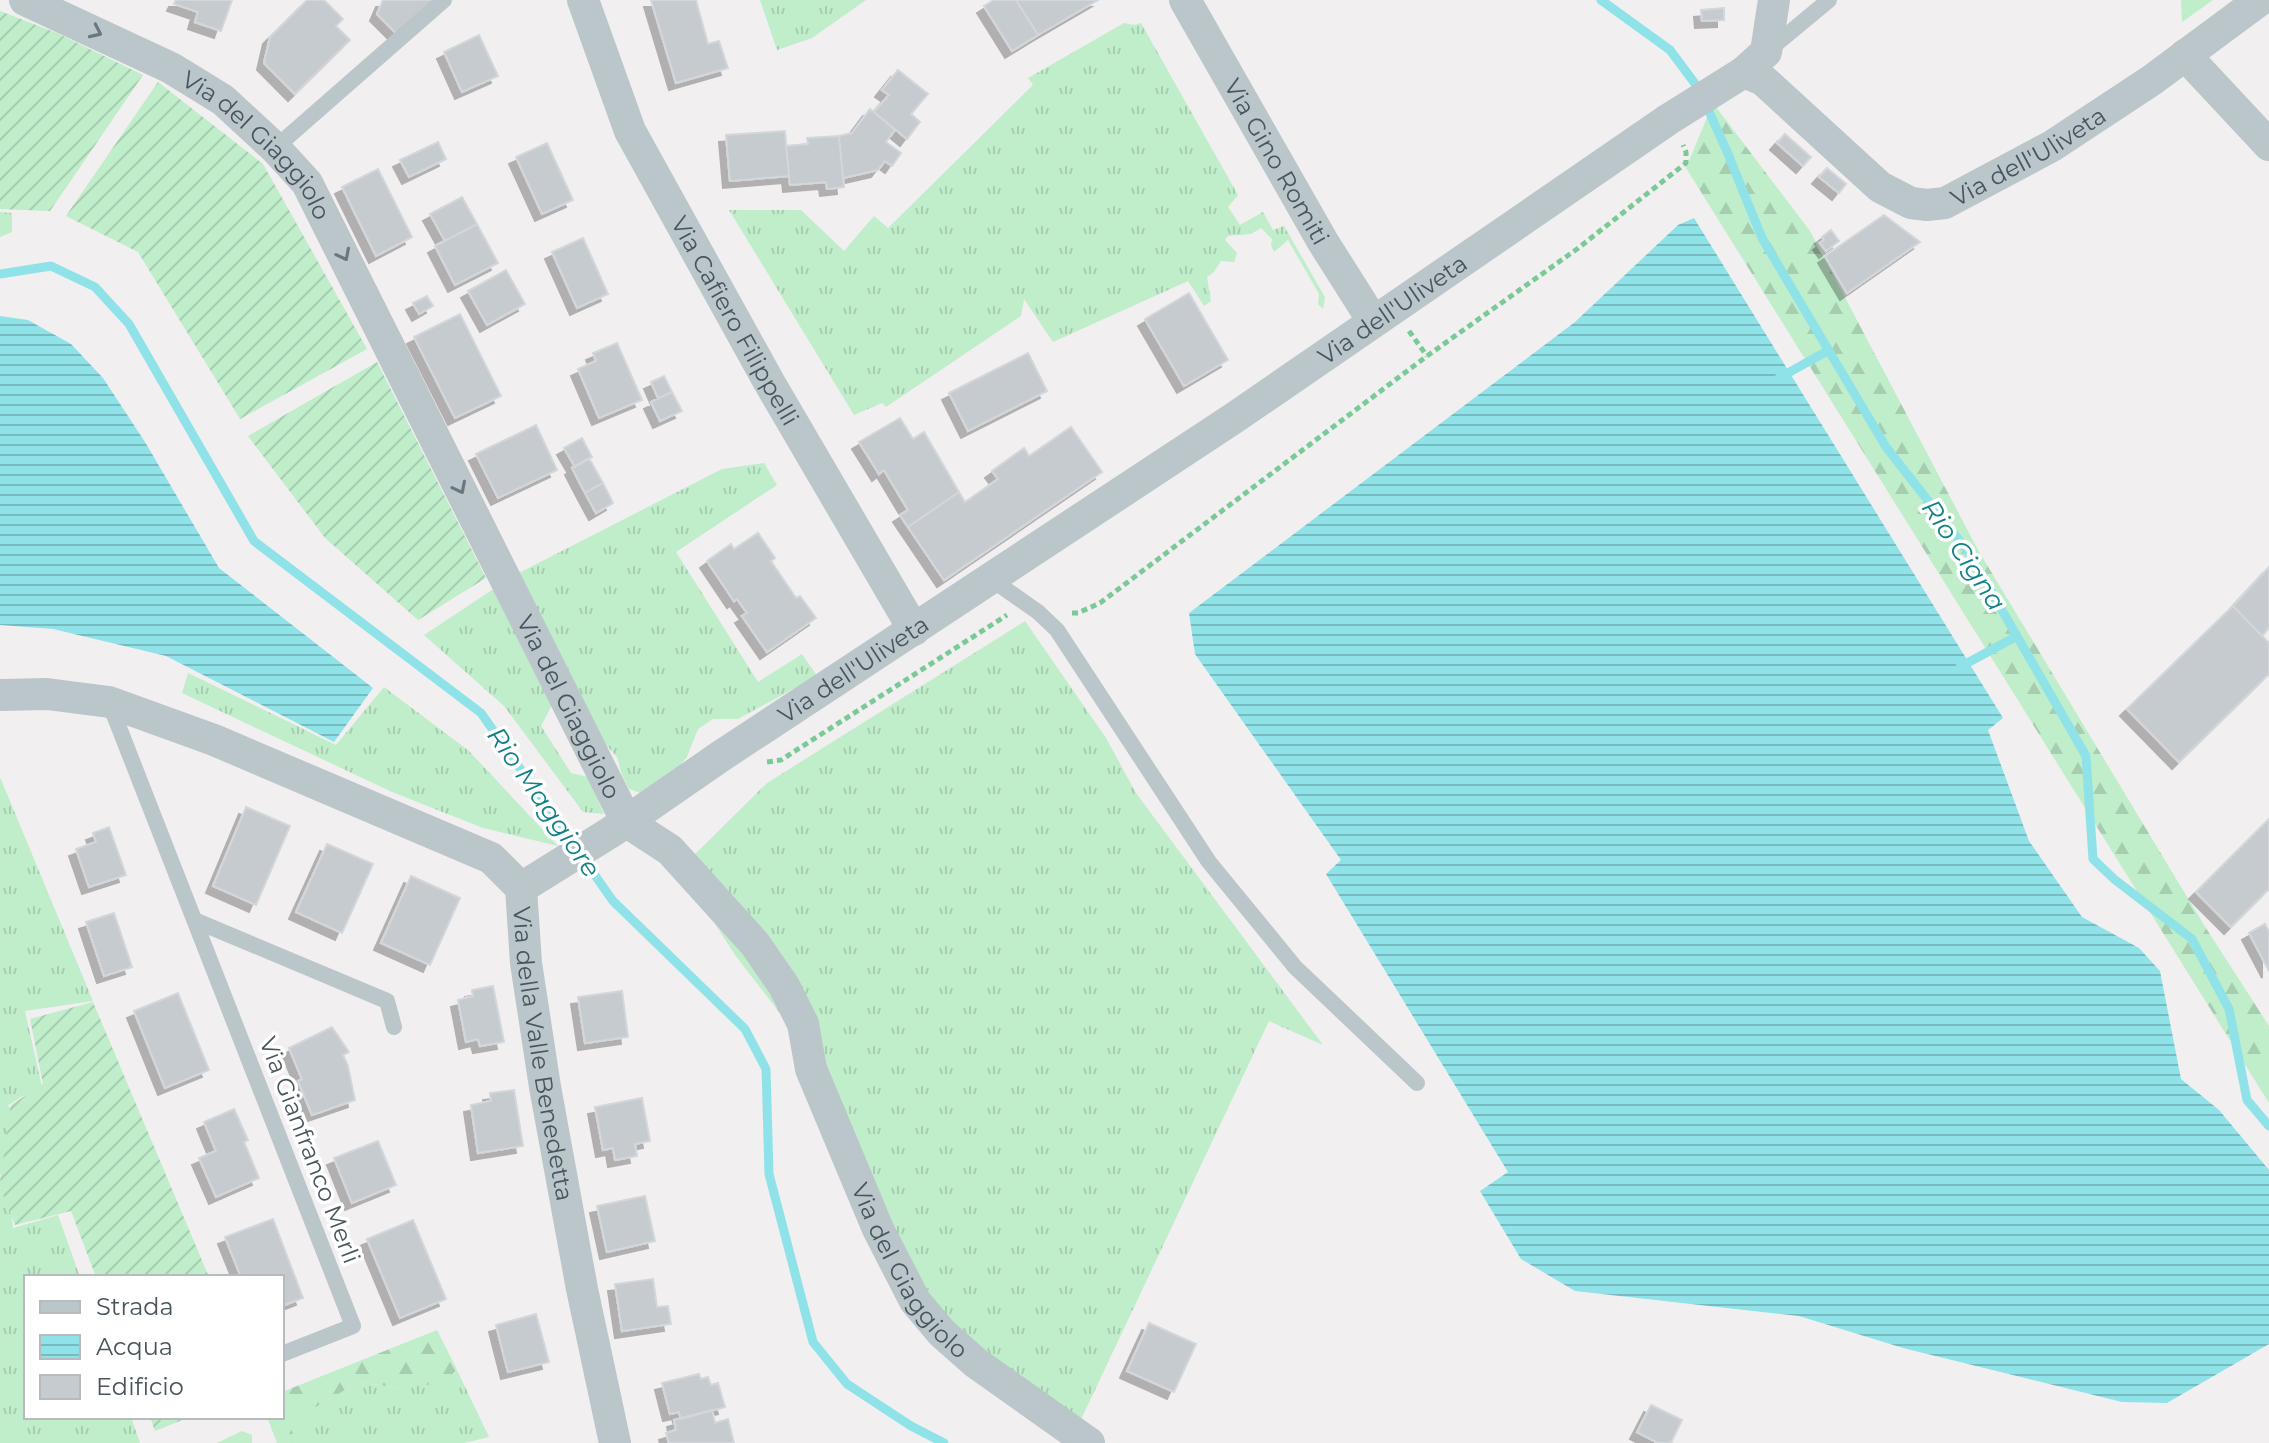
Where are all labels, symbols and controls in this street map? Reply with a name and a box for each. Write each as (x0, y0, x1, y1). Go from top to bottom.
one-way arrow (87, 22, 102, 38)
street label: Via del Giaggiolo (177, 64, 337, 224)
street label: Via Gino Romiti (1218, 73, 1336, 250)
street label: Via dell'Uliveta (1945, 100, 2111, 212)
street label: Via Cafiero Filippelli (665, 211, 805, 430)
one-way arrow (334, 247, 349, 262)
street label: Via dell'Uliveta (1312, 248, 1472, 371)
one-way arrow (450, 480, 466, 494)
water label: Rio Cigna (1915, 493, 2013, 617)
street label: Via dell'Uliveta (772, 609, 934, 729)
street label: Via del Giaggiolo (511, 610, 627, 803)
water label: Rio Maggiore (480, 721, 608, 883)
street label: Via della Valle Benedetta (508, 905, 580, 1203)
street label: Via Gianfranco Merli (253, 1033, 367, 1267)
street label: Via del Giaggiolo (846, 1178, 974, 1364)
legend (24, 1275, 284, 1419)
text: Strada (96, 1292, 174, 1321)
text: Acqua (96, 1332, 173, 1361)
text: Edificio (96, 1372, 184, 1401)

